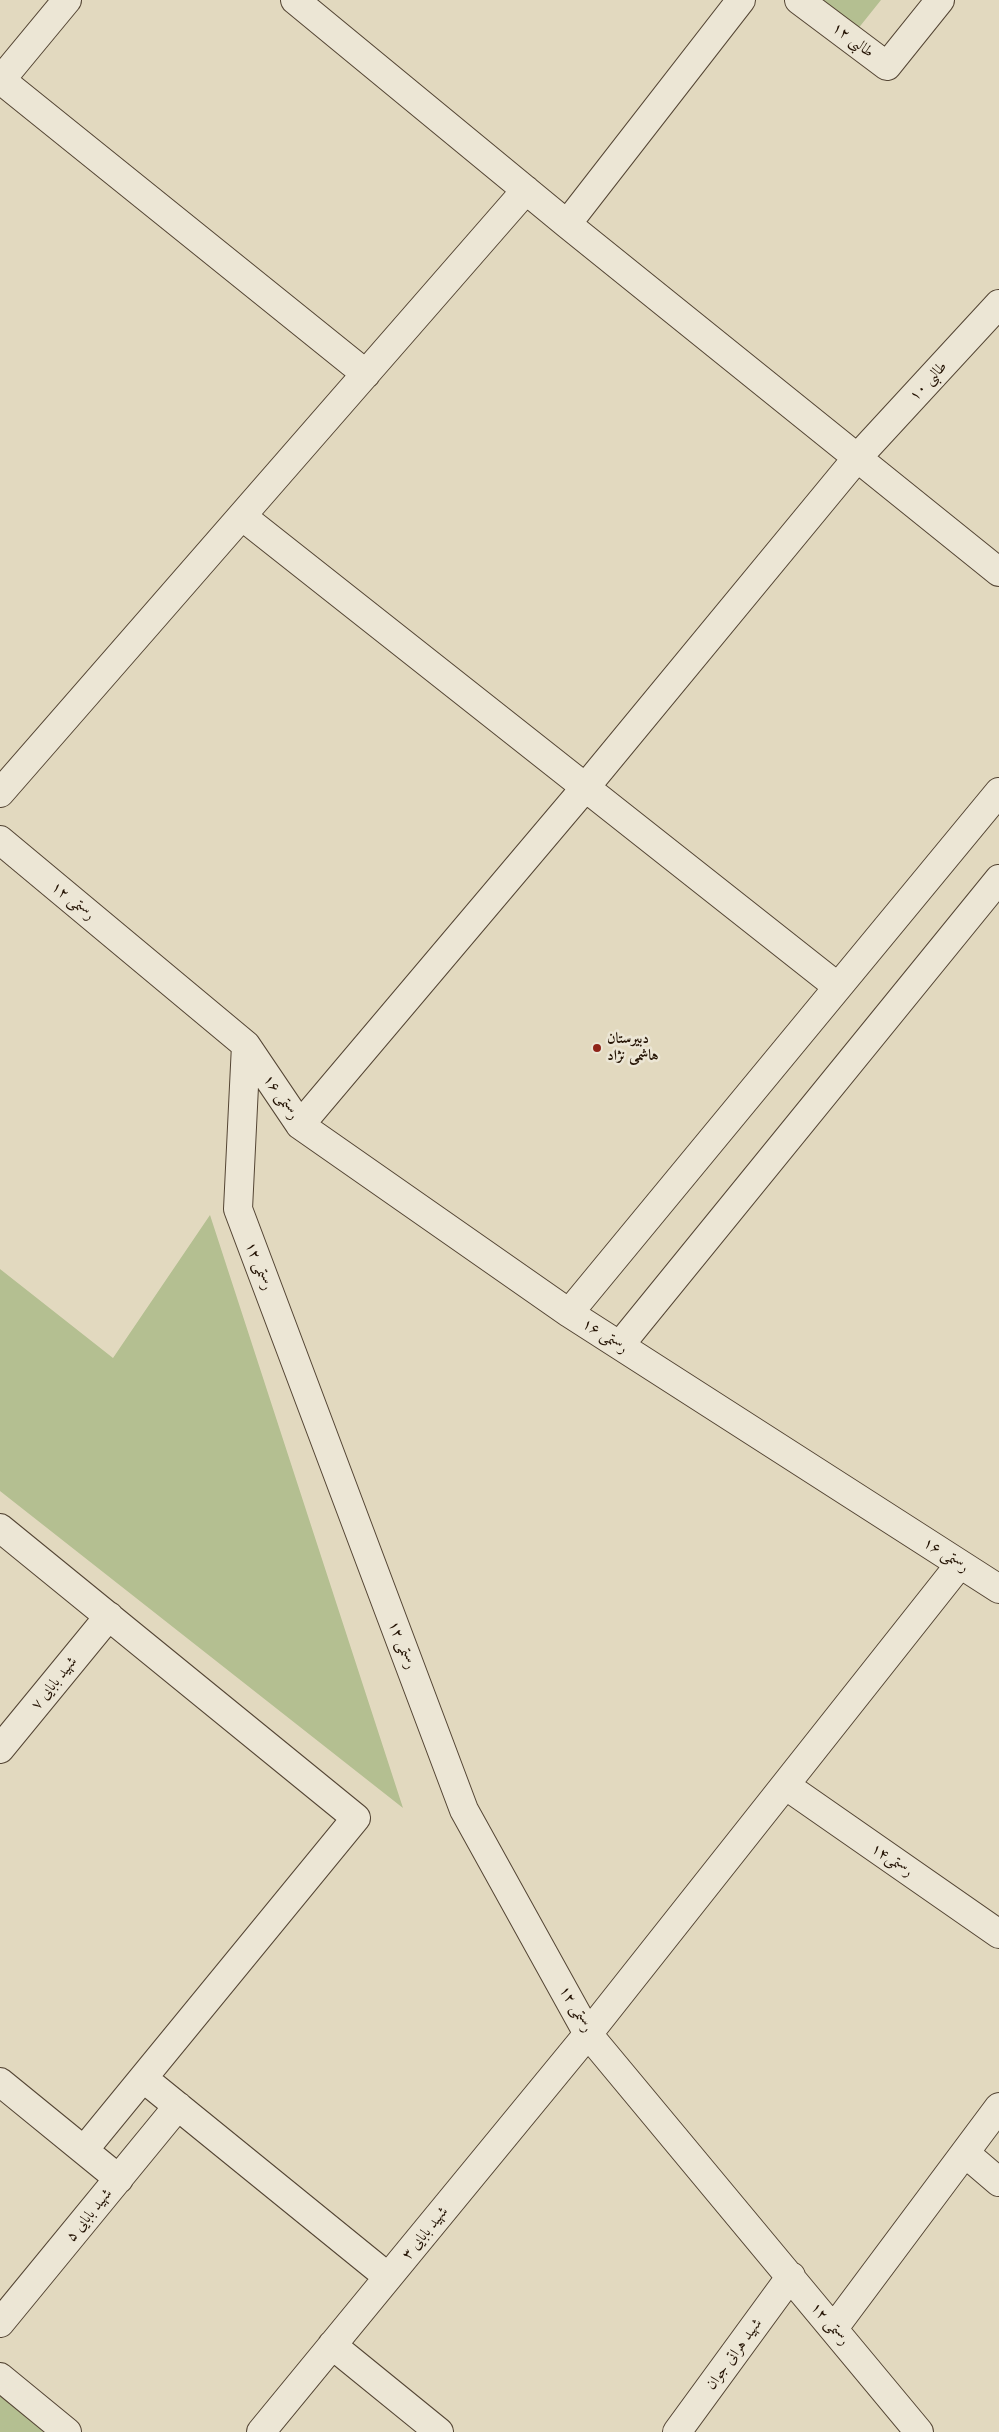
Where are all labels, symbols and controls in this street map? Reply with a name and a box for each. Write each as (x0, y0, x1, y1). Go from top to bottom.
street label: طالبی ۱۲ (829, 19, 877, 61)
street label: طالبی ۱۰ (905, 358, 951, 404)
street label: رستمی ۱۲ (48, 878, 98, 924)
place label: دبیرستان هاشمی نژاد (607, 1030, 658, 1065)
marker: دبیرستان هاشمی نژاد (591, 1042, 603, 1054)
street label: رستمی ۱۶ (259, 1071, 303, 1123)
street label: رستمی ۱۲ (242, 1239, 276, 1293)
street label: رستمی ۱۶ (579, 1315, 631, 1357)
street label: رستمی ۱۶ (920, 1534, 972, 1576)
street label: رستمی ۱۲ (385, 1618, 419, 1672)
street label: شهید بابایی ۷ (27, 1653, 81, 1713)
street label: رستمی۱۴ (868, 1839, 916, 1881)
street label: رستمی ۱۲ (556, 1983, 596, 2035)
street label: شهید بابایی ۵ (62, 2185, 116, 2245)
street label: شهید بابایی ۳ (398, 2203, 452, 2263)
street label: رستمی ۱۲ (807, 2299, 853, 2349)
street label: شهید هراتی جوان (702, 2315, 766, 2393)

